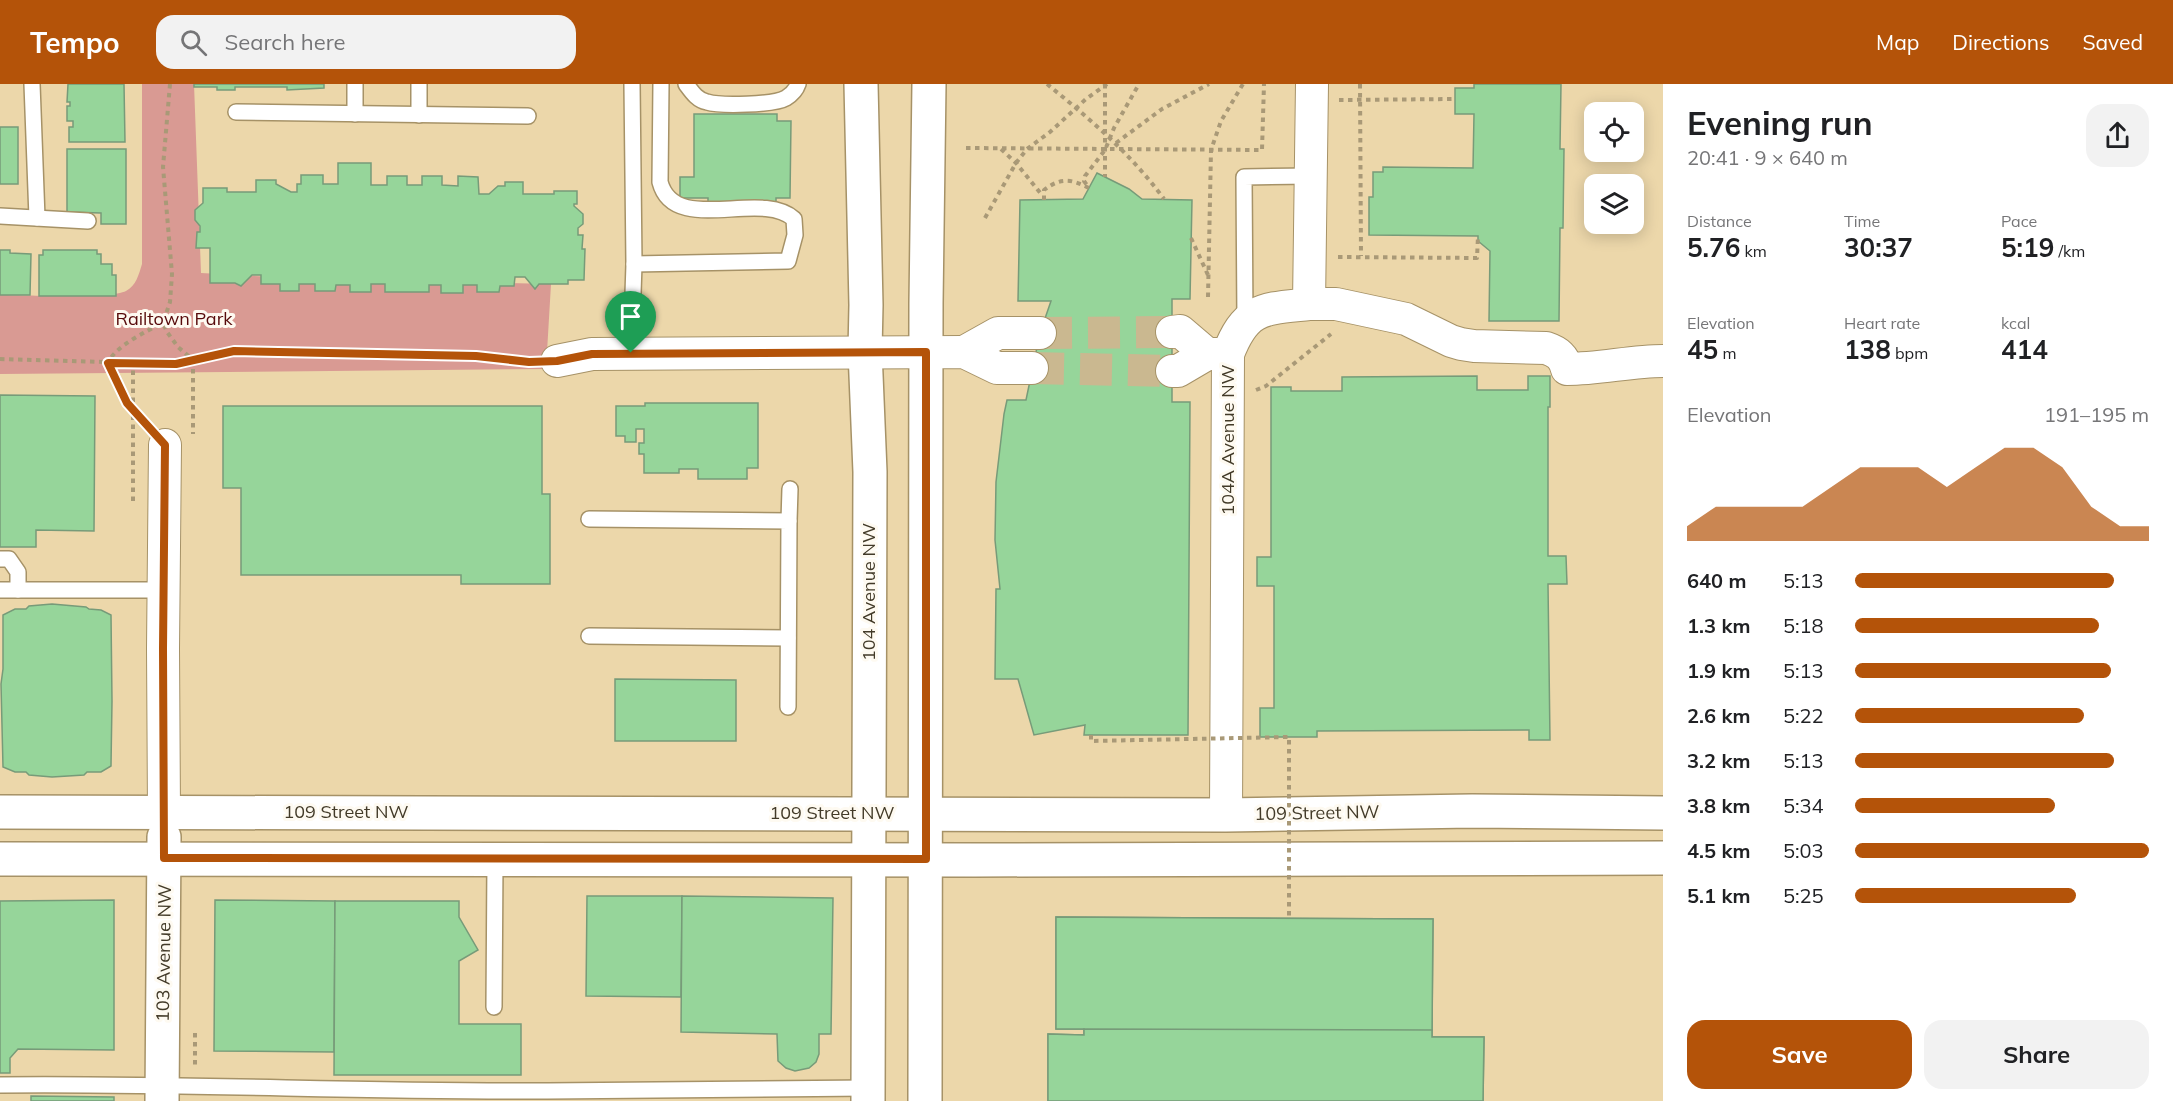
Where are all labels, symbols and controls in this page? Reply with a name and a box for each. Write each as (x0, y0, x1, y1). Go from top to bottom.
search box (156, 15, 576, 69)
text: Tempo (30, 25, 120, 60)
icon: search (177, 26, 210, 59)
text: Search here (225, 28, 346, 56)
text: Map (1876, 29, 1919, 55)
text: Directions (1952, 29, 2049, 55)
text: Saved (2082, 29, 2143, 55)
map controls (1584, 102, 1644, 234)
button: locate (1584, 102, 1644, 162)
text: Evening run (1687, 102, 1873, 143)
button: share (2086, 104, 2149, 167)
text: 20:41 · 9 × 640 m (1687, 145, 1848, 170)
button: layers (1584, 174, 1644, 234)
text: Distance (1687, 211, 1752, 231)
text: Time (1844, 211, 1880, 231)
text: Pace (2001, 211, 2037, 231)
text: 5.76 (1687, 231, 1740, 264)
text: 30:37 (1844, 231, 1913, 264)
text: 5:19 (2001, 231, 2054, 264)
text: km (1740, 241, 1767, 261)
text: /km (2054, 241, 2085, 261)
pin (605, 291, 656, 353)
icon: arrive (614, 300, 647, 333)
park label: Railtown Park (116, 307, 233, 330)
text: Elevation (1687, 313, 1755, 333)
text: Heart rate (1844, 313, 1920, 333)
text: kcal (2001, 313, 2030, 333)
text: 45 (1687, 333, 1718, 366)
text: 138 (1844, 333, 1891, 366)
text: 414 (2001, 333, 2048, 366)
text: m (1718, 343, 1736, 363)
text: bpm (1891, 343, 1928, 363)
street label: 104A Avenue NW (1216, 364, 1239, 516)
text: Elevation (1687, 402, 1772, 427)
text: 191–195 m (2044, 402, 2149, 427)
street label: 104 Avenue NW (857, 523, 880, 661)
text: 640 m (1687, 568, 1746, 593)
text: 5:13 (1783, 568, 1824, 593)
text: 1.3 km (1687, 613, 1750, 638)
text: 5:18 (1783, 613, 1824, 638)
text: 1.9 km (1687, 658, 1750, 683)
text: 5:13 (1783, 658, 1824, 683)
text: 2.6 km (1687, 703, 1750, 728)
text: 5:22 (1783, 703, 1824, 728)
text: 3.2 km (1687, 748, 1750, 773)
text: 5:13 (1783, 748, 1824, 773)
text: 3.8 km (1687, 793, 1750, 818)
text: 5:34 (1783, 793, 1824, 818)
street label: 109 Street NW (283, 800, 409, 823)
street label: 109 Street NW (1254, 800, 1380, 825)
street label: 109 Street NW (769, 801, 895, 824)
text: 4.5 km (1687, 838, 1750, 863)
text: 5:03 (1783, 838, 1824, 863)
text: 5.1 km (1687, 883, 1750, 908)
text: 5:25 (1783, 883, 1824, 908)
street label: 103 Avenue NW (151, 884, 176, 1022)
button: Save (1687, 1020, 1912, 1089)
button: Share (1924, 1020, 2149, 1089)

